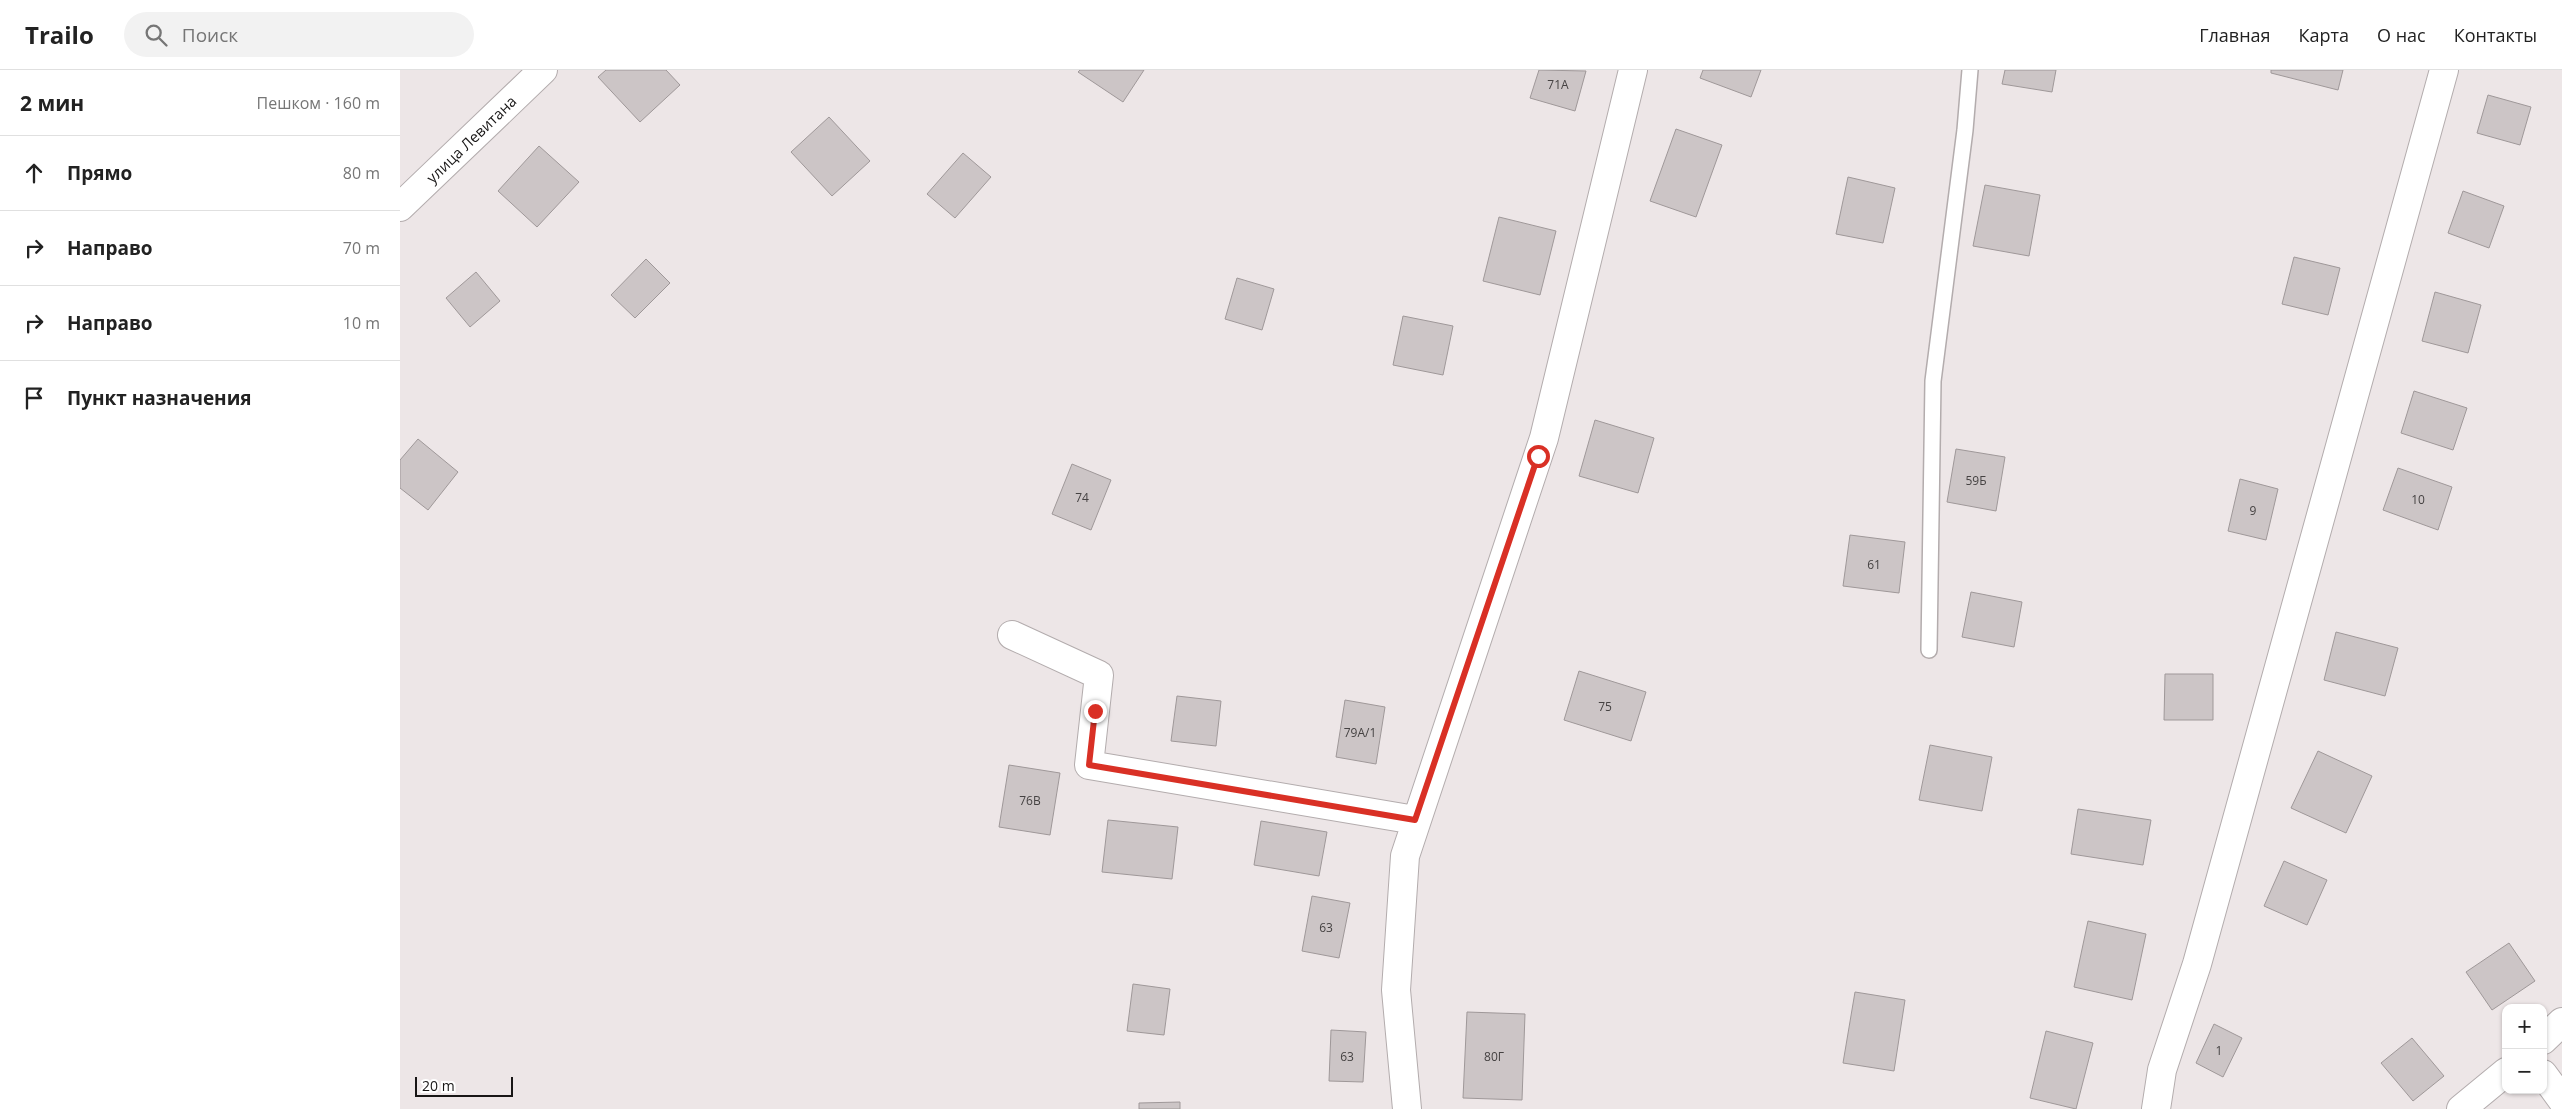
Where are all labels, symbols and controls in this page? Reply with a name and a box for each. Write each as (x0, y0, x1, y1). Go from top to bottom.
search box (124, 12, 474, 57)
text: Trailo (25, 18, 94, 51)
icon: search (142, 21, 170, 49)
text: Поиск (182, 22, 238, 48)
text: Главная (2199, 23, 2271, 47)
text: Карта (2299, 23, 2349, 47)
text: О нас (2377, 23, 2426, 47)
text: Контакты (2454, 23, 2537, 47)
house number: 71А (1547, 76, 1569, 93)
text: 2 мин (20, 89, 84, 117)
street label: улица Левитана (422, 91, 520, 187)
text: Пешком · 160 m (257, 92, 380, 114)
icon: ahead (20, 159, 48, 187)
text: Прямо (67, 160, 132, 186)
text: 80 m (343, 162, 380, 184)
icon: right (20, 234, 48, 262)
text: Направо (67, 235, 153, 261)
text: 70 m (343, 237, 380, 259)
icon: right (20, 309, 48, 337)
text: Направо (67, 310, 153, 336)
text: 10 m (343, 312, 380, 334)
icon: arrive (20, 384, 48, 412)
text: Пункт назначения (67, 385, 252, 411)
route start (1527, 445, 1550, 468)
house number: 59Б (1965, 472, 1987, 489)
house number: 74 (1075, 489, 1089, 506)
house number: 10 (2411, 491, 2425, 508)
house number: 9 (2250, 502, 2257, 519)
house number: 61 (1867, 556, 1881, 573)
house number: 75 (1598, 698, 1612, 715)
route end (1084, 700, 1107, 723)
house number: 79А/1 (1344, 724, 1376, 741)
house number: 76В (1019, 792, 1041, 809)
house number: 63 (1319, 919, 1333, 936)
map controls (2502, 1004, 2547, 1094)
button: + (2502, 1004, 2547, 1049)
house number: 1 (2216, 1042, 2222, 1059)
house number: 63 (1340, 1048, 1354, 1065)
house number: 80Г (1484, 1048, 1504, 1065)
button: − (2502, 1049, 2547, 1094)
scale bar (415, 1074, 512, 1097)
text: 20 m (422, 1076, 455, 1095)

